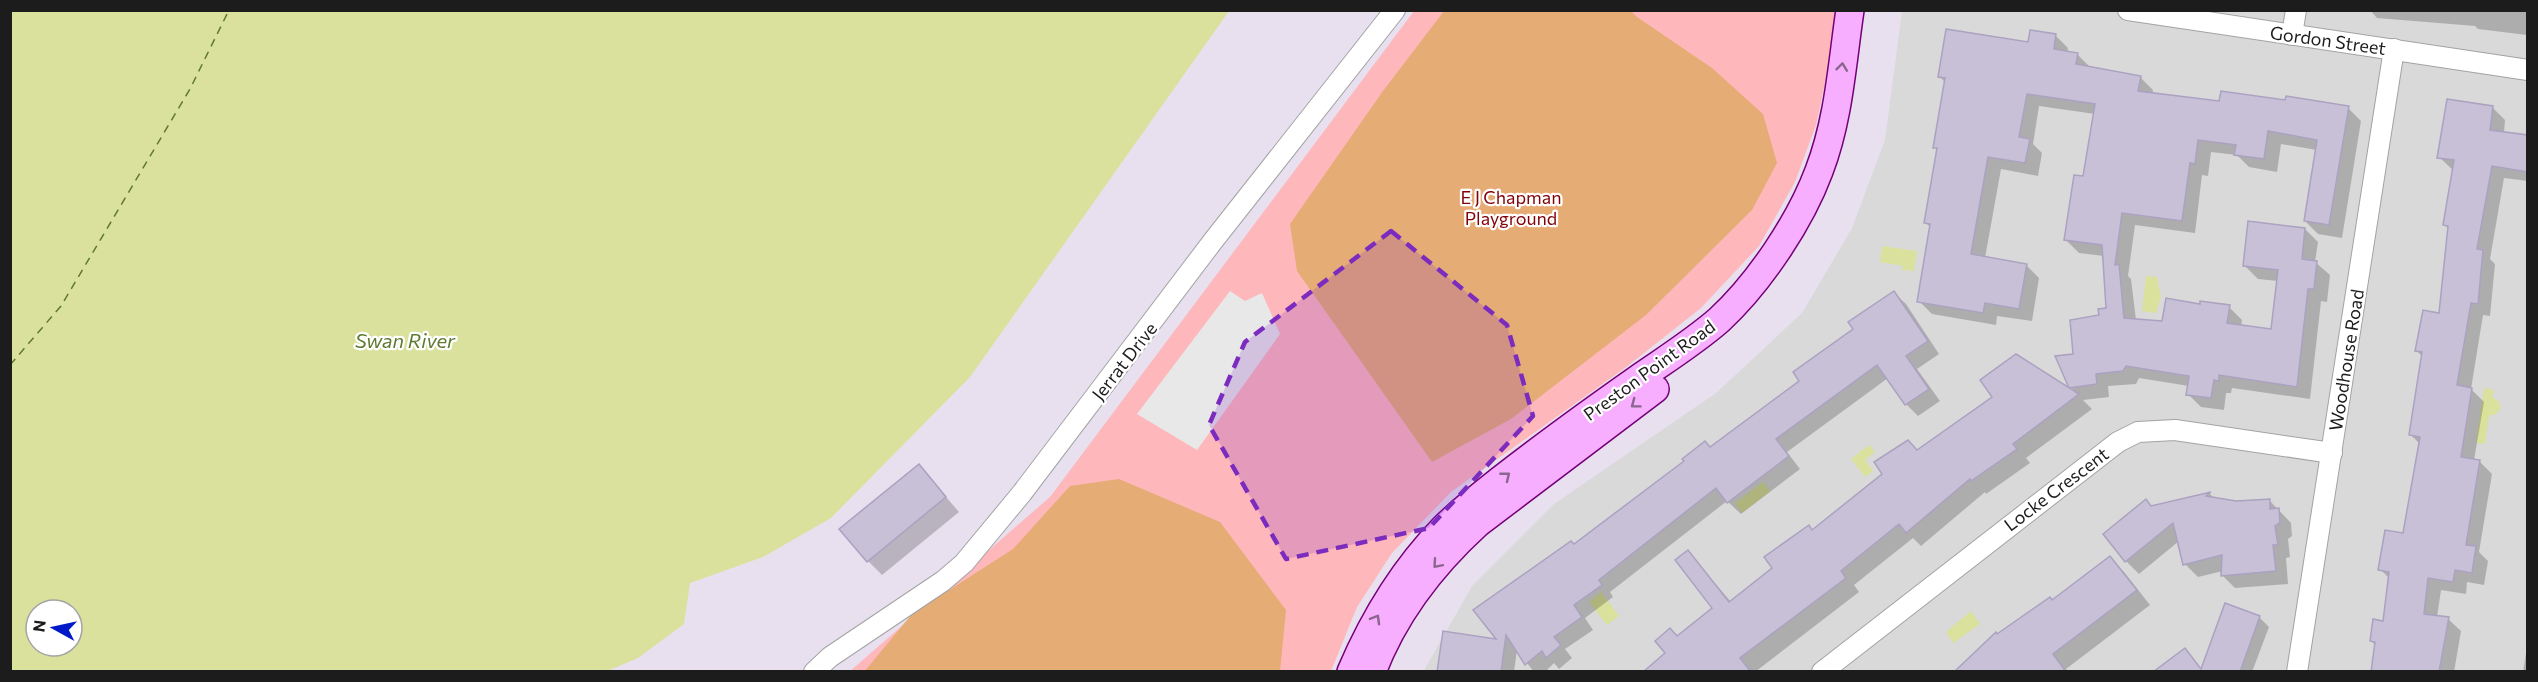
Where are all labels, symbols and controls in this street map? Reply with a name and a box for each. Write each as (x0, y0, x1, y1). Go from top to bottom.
street label: Gordon Street (2269, 21, 2387, 59)
one-way arrow (1836, 62, 1848, 71)
park label: E J Chapman Playground (1461, 186, 1561, 229)
street label: Woodhouse Road (2324, 288, 2368, 432)
street label: Preston Point Road (1579, 315, 1719, 425)
street label: Jerrat Drive (1087, 318, 1161, 404)
water label: Swan River (355, 328, 456, 352)
one-way arrow (1630, 397, 1641, 408)
street label: Locke Crescent (1999, 443, 2113, 535)
one-way arrow (1499, 472, 1510, 483)
one-way arrow (1433, 557, 1444, 568)
north arrow (24, 598, 84, 658)
one-way arrow (1369, 615, 1380, 625)
text: N (28, 619, 49, 633)

